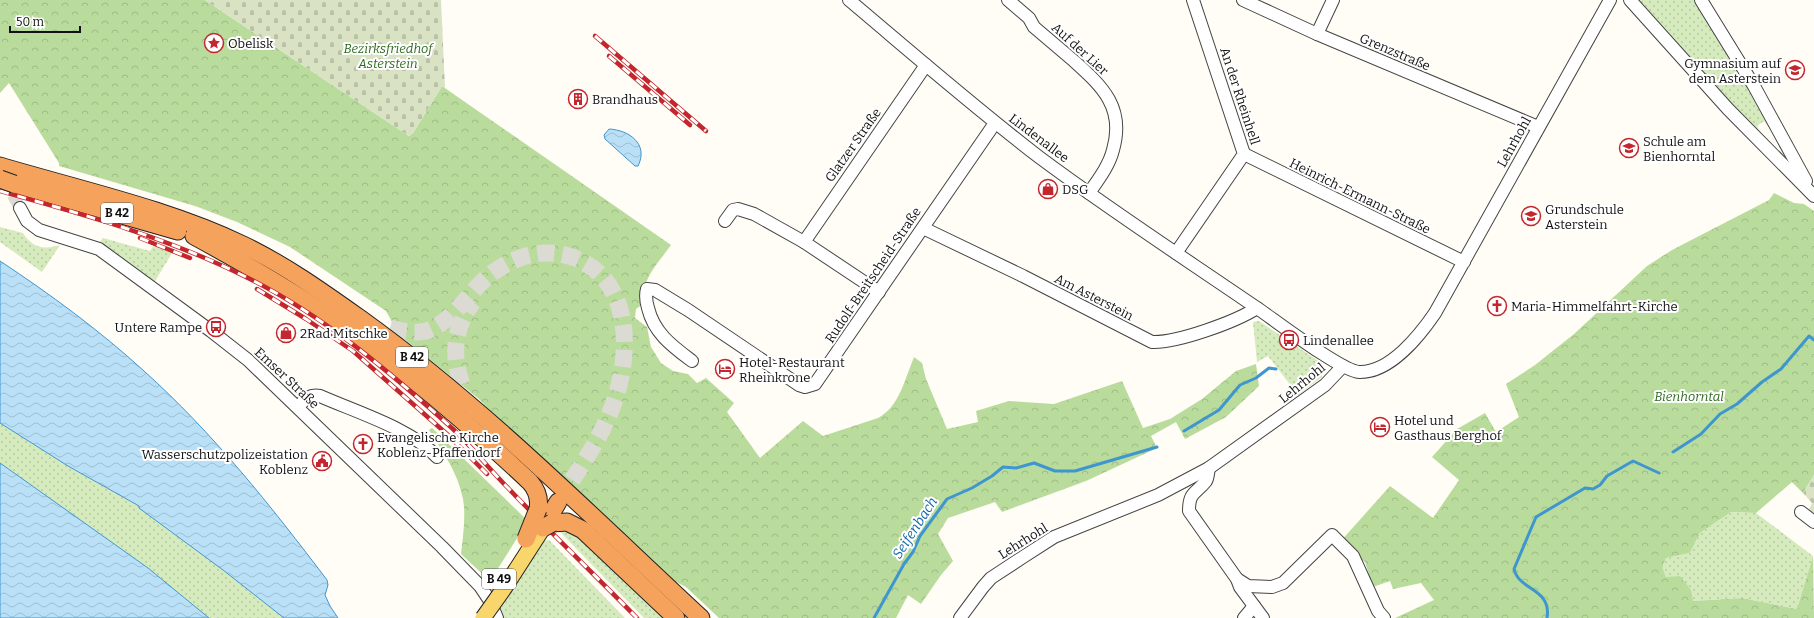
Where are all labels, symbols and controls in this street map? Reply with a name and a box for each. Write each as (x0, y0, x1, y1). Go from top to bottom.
scale bar (10, 8, 80, 34)
text: 50 m (16, 15, 45, 29)
street label: Auf der Lier (1049, 20, 1112, 78)
street label: Grenzstraße (1357, 30, 1433, 74)
place icon: Obelisk (203, 32, 225, 54)
place label: Obelisk (228, 36, 274, 51)
park label: Bezirksfriedhof Asterstein (343, 41, 434, 71)
street label: An der Rheinhell (1217, 45, 1263, 147)
place label: Gymnasium auf dem Asterstein (1684, 56, 1782, 86)
school or university icon: Gymnasium auf dem Asterstein (1784, 59, 1806, 81)
building icon: Brandhaus (567, 88, 589, 110)
place label: Brandhaus (592, 92, 658, 107)
street label: Glatzer Straße (822, 105, 884, 185)
street label: Lindenallee (1006, 111, 1072, 165)
street label: Lehrhohl (1494, 114, 1534, 170)
place label: Schule am Bienhorntal (1643, 134, 1715, 164)
school or university icon: Schule am Bienhorntal (1618, 137, 1640, 159)
street label: Heinrich-Ermann-Straße (1287, 155, 1433, 237)
shop icon: DSG (1037, 178, 1059, 200)
place label: DSG (1062, 182, 1089, 197)
place label: Grundschule Asterstein (1545, 202, 1624, 232)
road number: B 42 (101, 203, 133, 223)
street label: Rudolf-Breitscheid-Straße (822, 204, 924, 346)
school or university icon: Grundschule Asterstein (1520, 205, 1542, 227)
street label: Am Asterstein (1052, 271, 1137, 324)
church icon: Maria-Himmelfahrt-Kirche (1486, 295, 1508, 317)
place label: Maria-Himmelfahrt-Kirche (1511, 299, 1678, 314)
bus stop icon: Untere Rampe (205, 316, 227, 338)
place label: Untere Rampe (115, 320, 202, 335)
shop icon: 2Rad Mitschke (275, 322, 297, 344)
place label: 2Rad Mitschke (300, 326, 388, 341)
bus stop icon: Lindenallee (1278, 329, 1300, 351)
place label: Lindenallee (1303, 333, 1374, 348)
street label: Emser Straße (252, 344, 322, 412)
road number: B 42 (396, 347, 428, 367)
place label: Hotel-Restaurant Rheinkrone (739, 355, 845, 385)
hotel icon: Hotel-Restaurant Rheinkrone (714, 358, 736, 380)
street label: Lehrhohl (1276, 360, 1328, 406)
park label: Bienhorntal (1654, 389, 1724, 404)
place label: Hotel und Gasthaus Berghof (1394, 413, 1503, 443)
hotel icon: Hotel und Gasthaus Berghof (1369, 416, 1391, 438)
place label: Evangelische Kirche Koblenz-Pfaffendorf (377, 430, 502, 460)
church icon: Evangelische Kirche Koblenz-Pfaffendorf (352, 433, 374, 455)
place label: Wasserschutzpolizeistation Koblenz (142, 447, 309, 477)
public building icon: Wasserschutzpolizeistation Koblenz (311, 450, 333, 472)
water label: Seifenbach (889, 494, 941, 562)
street label: Lehrhohl (996, 520, 1051, 562)
road number: B 49 (482, 569, 516, 589)

